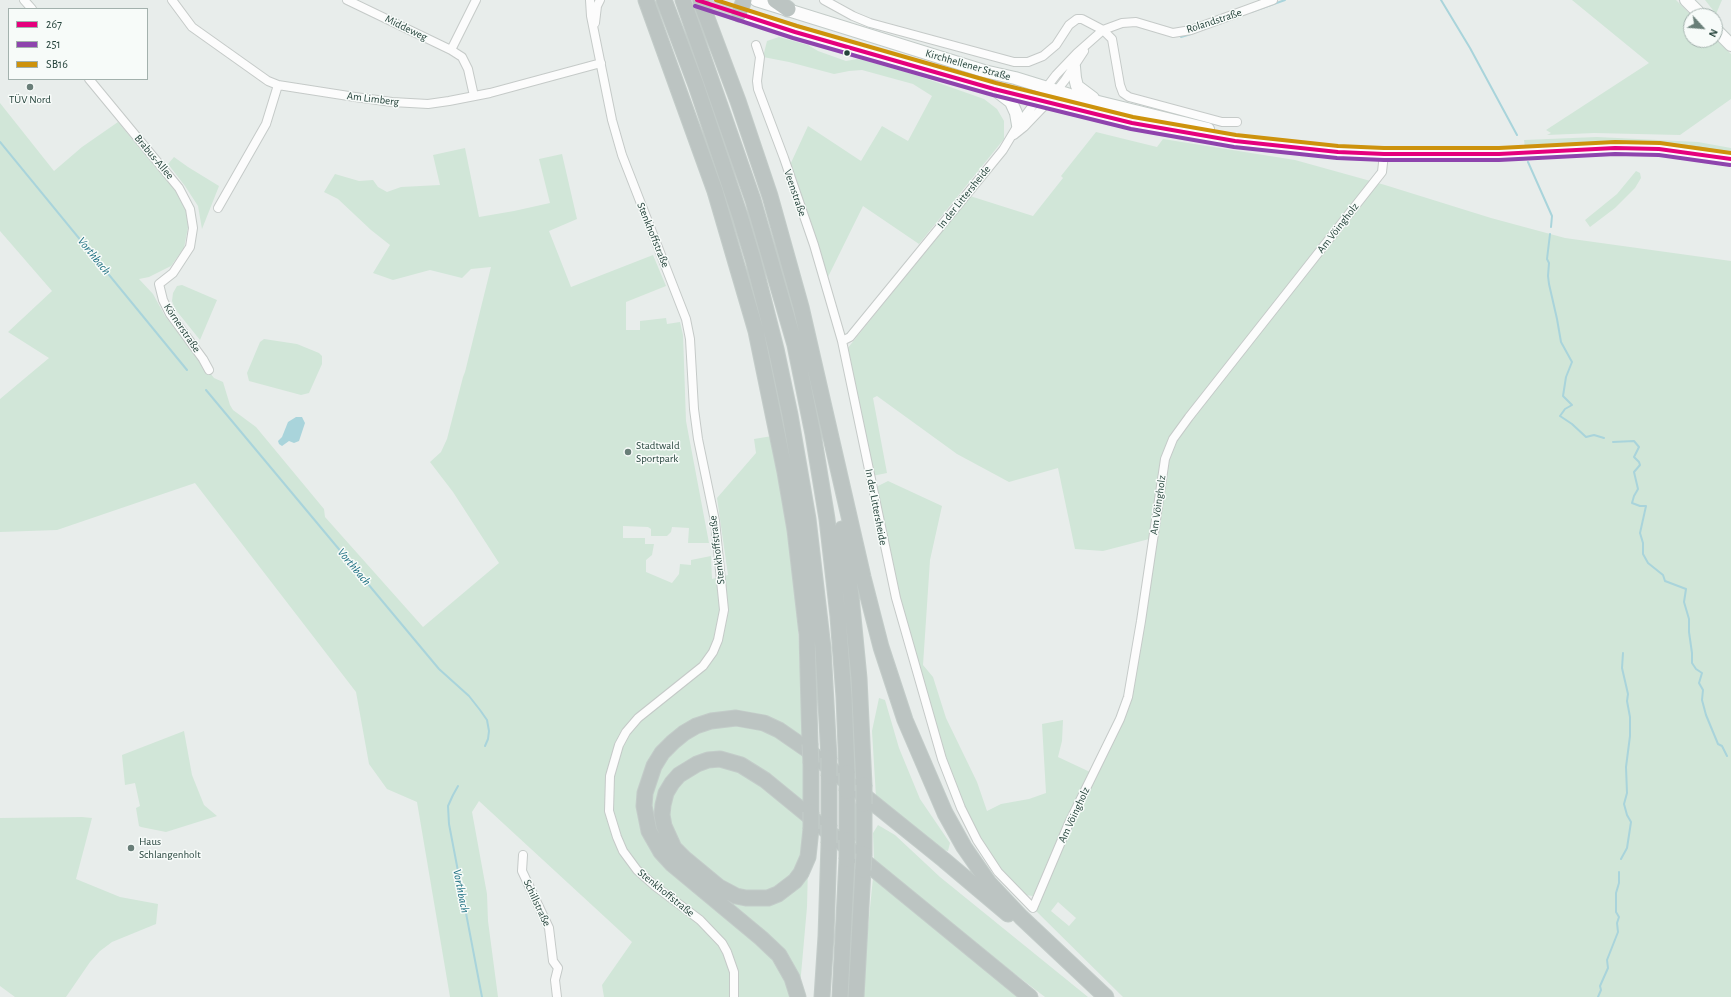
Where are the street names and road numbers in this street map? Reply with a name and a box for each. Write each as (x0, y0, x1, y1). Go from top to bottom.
street label: Rolandstraße (1185, 6, 1243, 36)
street label: Middeweg (383, 12, 429, 44)
street label: Kirchhellener Straße (924, 47, 1012, 83)
street label: Am Limberg (346, 89, 400, 109)
street label: Brabus-Allee (131, 132, 177, 182)
street label: In der Littersheide (934, 163, 994, 231)
street label: Veenstraße (781, 168, 809, 218)
street label: Stenkhoffstraße (634, 200, 672, 270)
street label: Am Vöingholz (1314, 200, 1362, 256)
street label: Körnerstraße (161, 301, 203, 355)
street label: In der Littersheide (862, 468, 890, 546)
street label: Am Vöingholz (1147, 474, 1169, 536)
street label: Stenkhoffstraße (706, 515, 728, 585)
street label: Am Vöingholz (1055, 785, 1093, 845)
street label: Stenkhoffstraße (635, 866, 697, 920)
street label: Schillstraße (520, 877, 554, 929)

